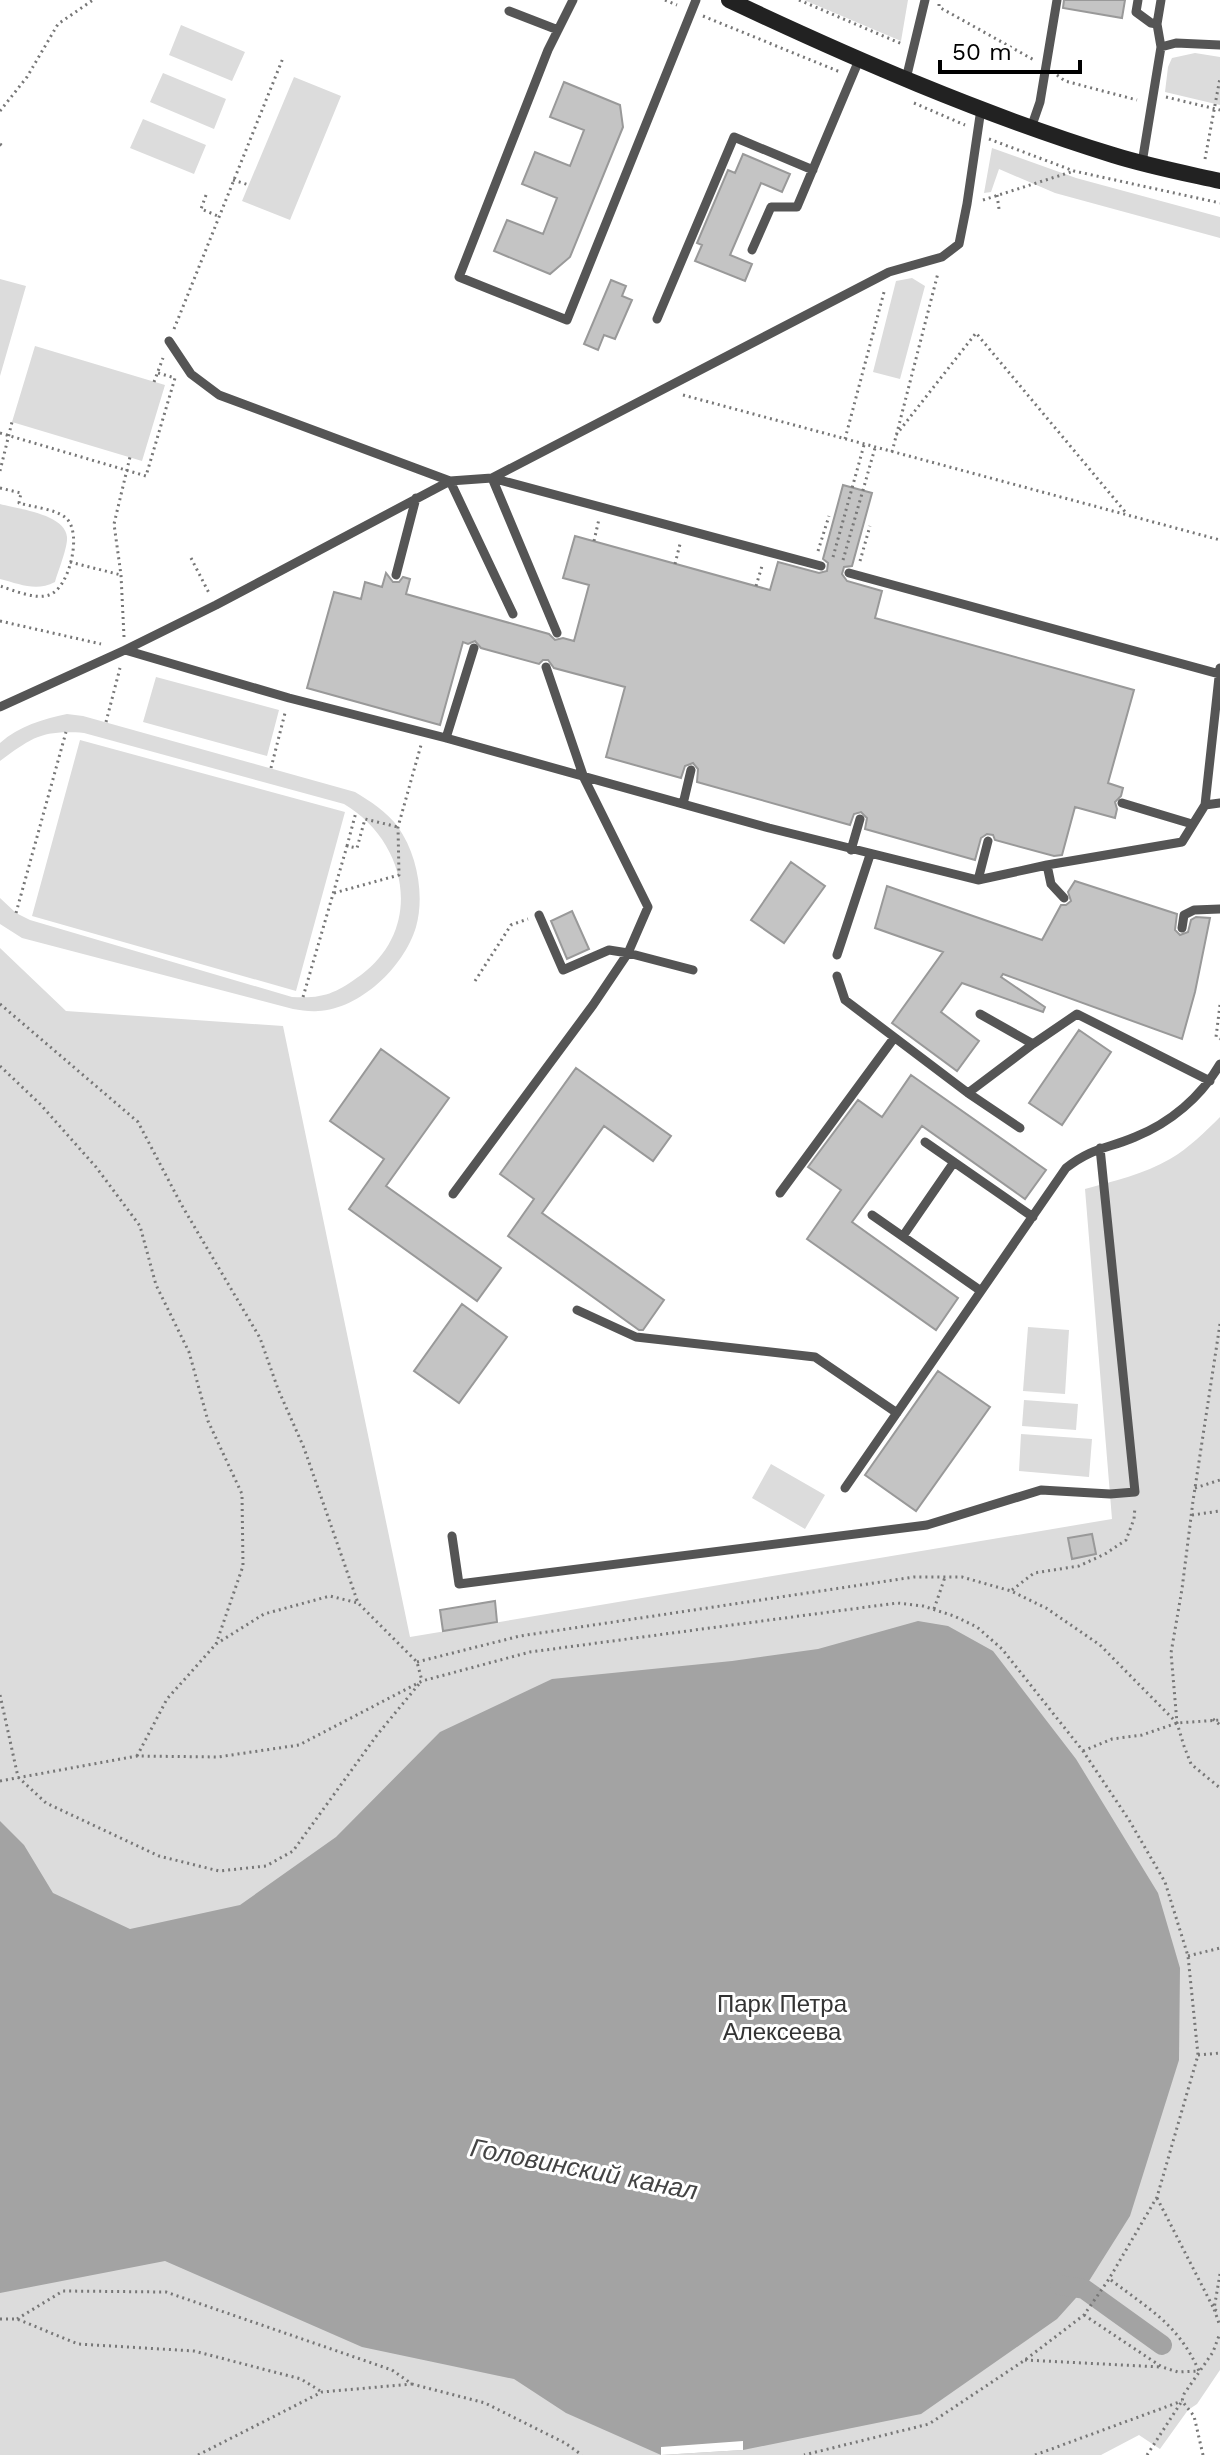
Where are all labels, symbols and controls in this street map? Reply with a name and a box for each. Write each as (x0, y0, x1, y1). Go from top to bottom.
scale bar (940, 24, 1080, 74)
text: 50 m (952, 38, 1012, 66)
park label: Парк Петра Алексеева (717, 1990, 848, 2046)
water label: Головинский канал (468, 2132, 700, 2206)

